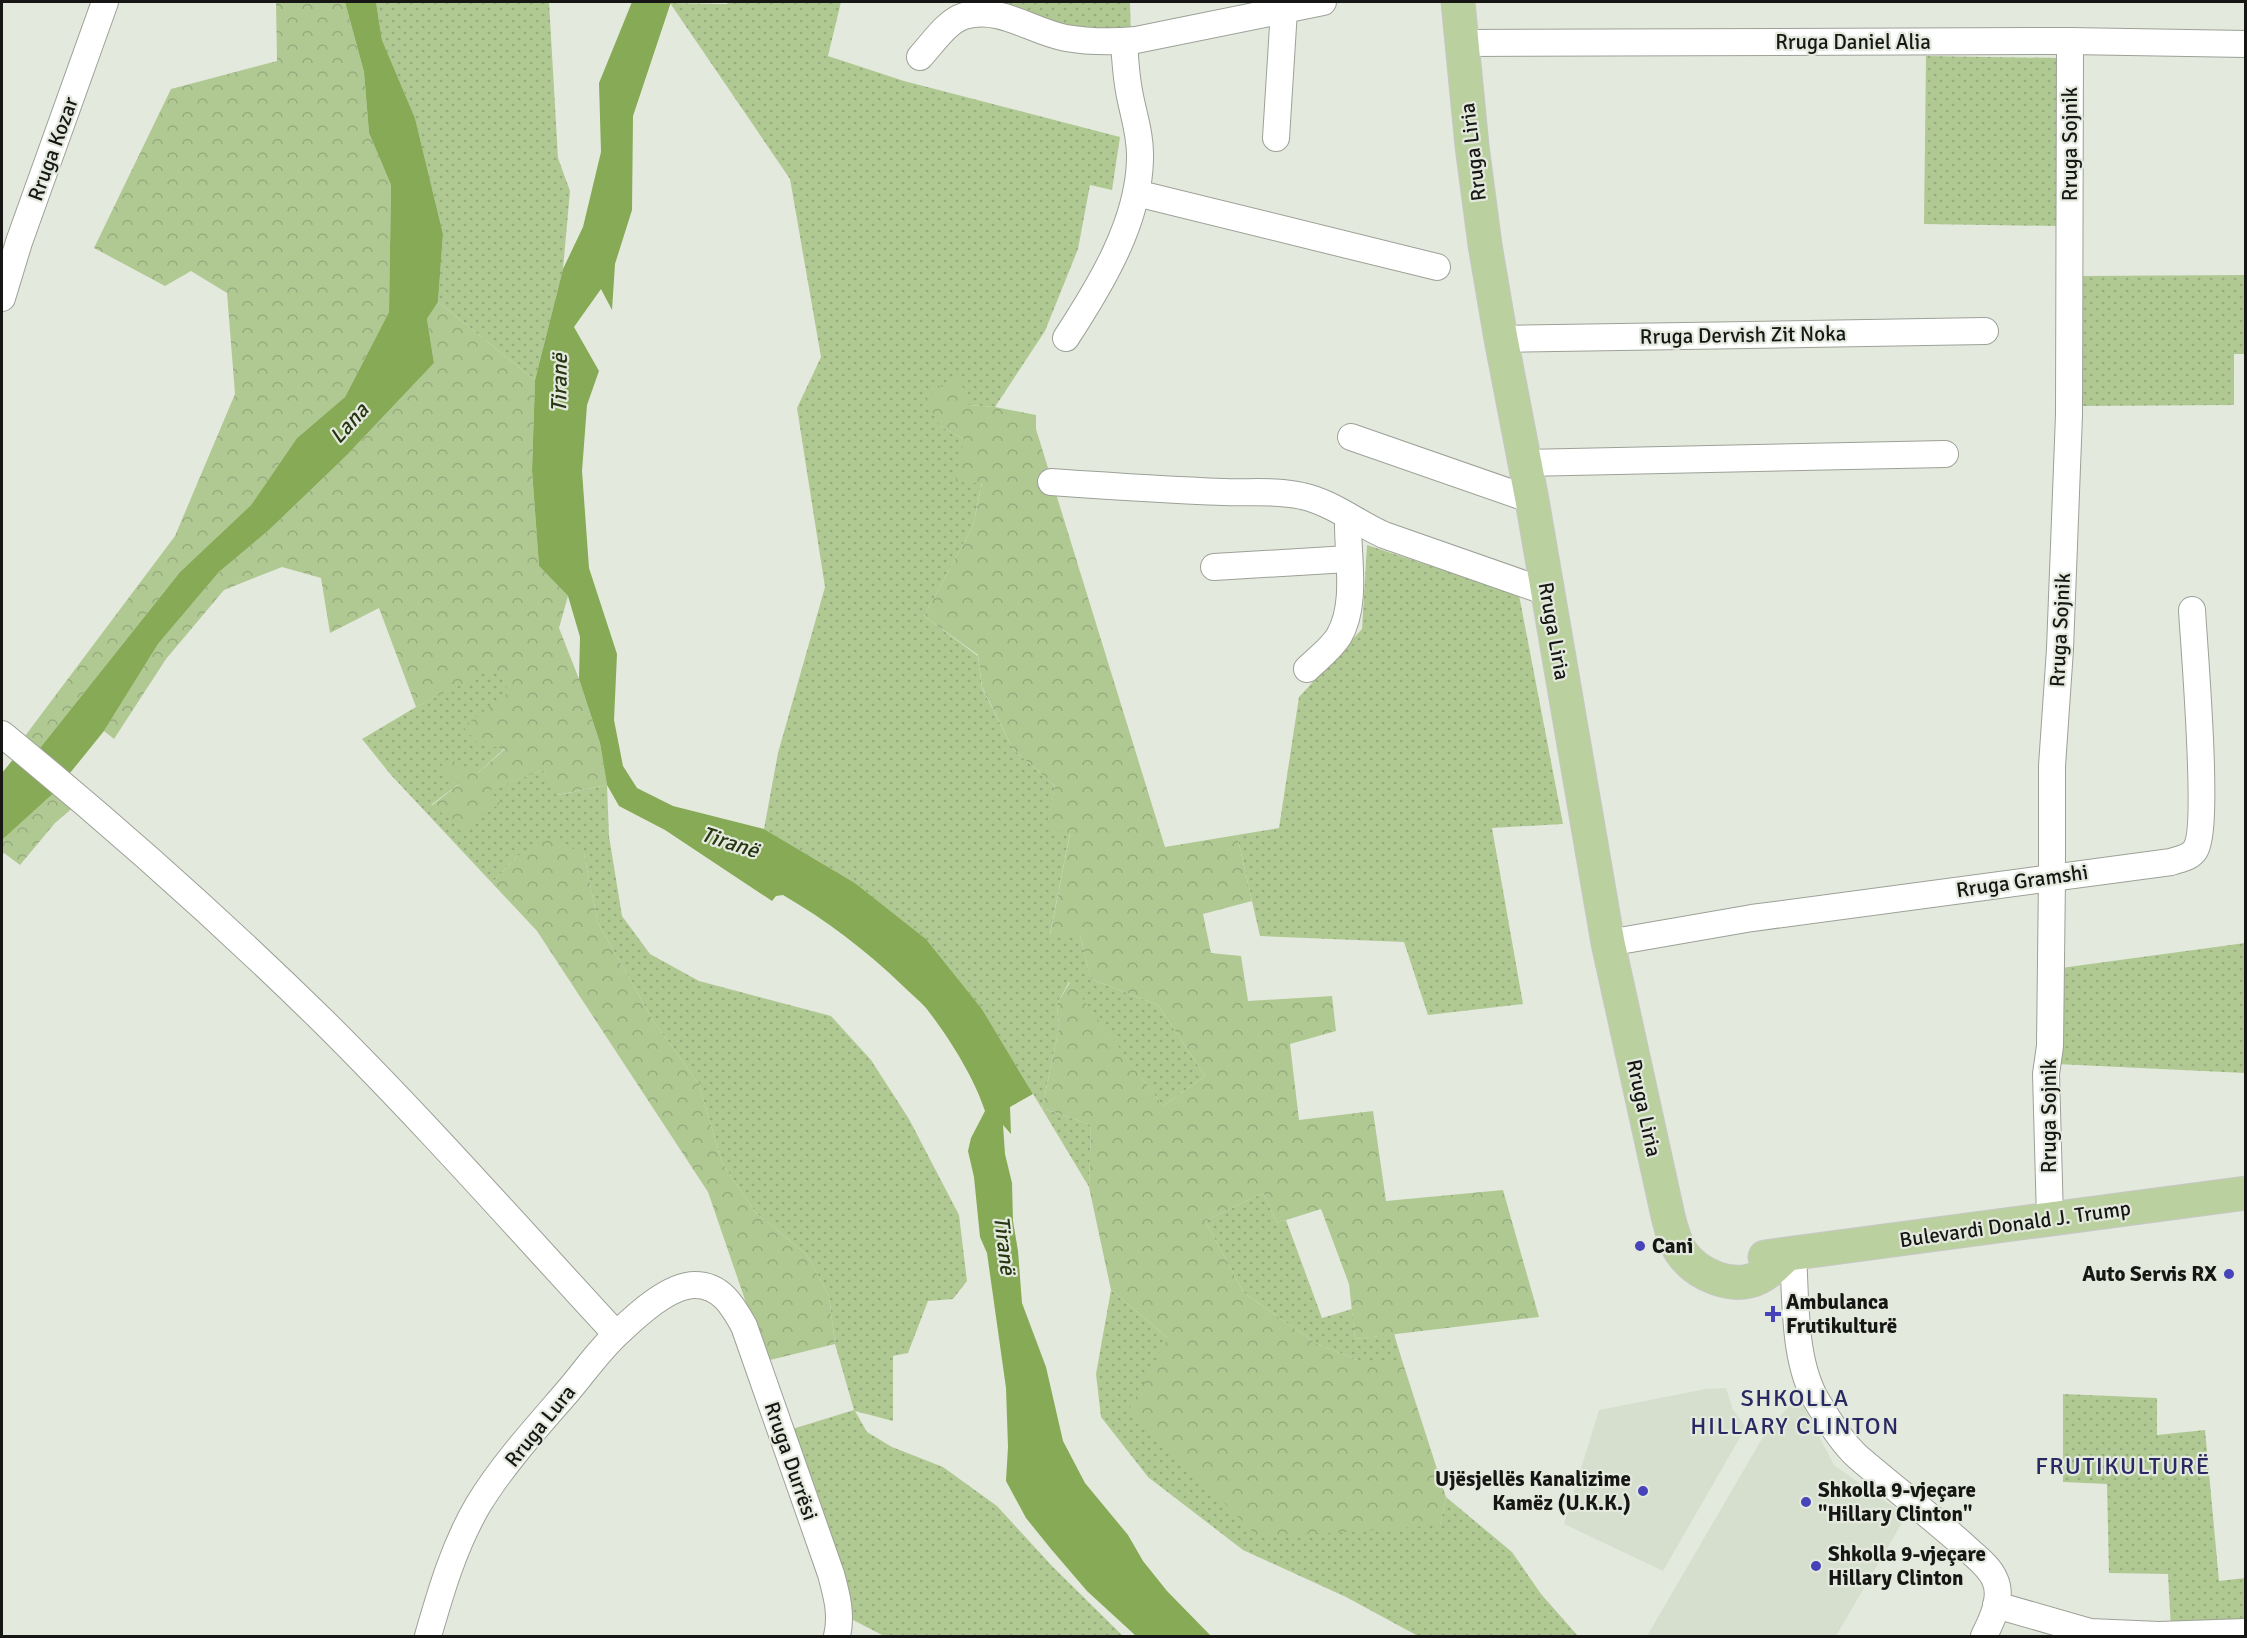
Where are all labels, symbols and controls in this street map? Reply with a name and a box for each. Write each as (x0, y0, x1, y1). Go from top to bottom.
street label: Rruga Daniel Alia (1775, 29, 1931, 55)
street label: Rruga Sojnik (2057, 86, 2083, 201)
street label: Rruga Kozar (22, 93, 84, 205)
street label: Rruga Liria (1454, 101, 1492, 203)
street label: Rruga Dervish Zit Noka (1639, 320, 1847, 350)
water label: Tiranë (545, 351, 573, 413)
water label: Lana (324, 396, 375, 449)
street label: Rruga Sojnik (2044, 572, 2076, 688)
street label: Rruga Liria (1533, 580, 1575, 682)
water label: Tiranë (698, 820, 764, 865)
street label: Rruga Gramshi (1954, 859, 2090, 903)
street label: Rruga Liria (1621, 1057, 1667, 1159)
street label: Rruga Sojnik (2036, 1058, 2062, 1173)
street label: Bulevardi Donald J. Trump (1898, 1195, 2132, 1253)
water label: Tiranë (988, 1214, 1022, 1278)
place label: Cani (1652, 1233, 1693, 1259)
marker: Cani (1633, 1239, 1647, 1253)
place label: Auto Servis RX (2082, 1261, 2217, 1287)
marker: Auto Servis RX (2222, 1267, 2236, 1281)
place label: Ambulanca Frutikulturë (1786, 1289, 1897, 1339)
marker: Ambulanca Frutikulturë (1764, 1305, 1782, 1323)
street label: Rruga Lura (499, 1380, 581, 1472)
district label: SHKOLLA HILLARY CLINTON (1690, 1383, 1900, 1441)
street label: Rruga Durrësi (759, 1398, 823, 1524)
district label: FRUTIKULTURË (2035, 1451, 2211, 1481)
place label: Ujësjellës Kanalizime Kamëz (U.K.K.) (1435, 1466, 1631, 1516)
place label: Shkolla 9-vjeçare "Hillary Clinton" (1818, 1477, 1976, 1527)
marker: Ujësjellës Kanalizime Kamëz (U.K.K.) (1636, 1484, 1650, 1498)
marker: Shkolla 9-vjeçare "Hillary Clinton" (1799, 1495, 1813, 1509)
place label: Shkolla 9-vjeçare Hillary Clinton (1828, 1541, 1986, 1591)
marker: Shkolla 9-vjeçare Hillary Clinton (1809, 1559, 1823, 1573)

